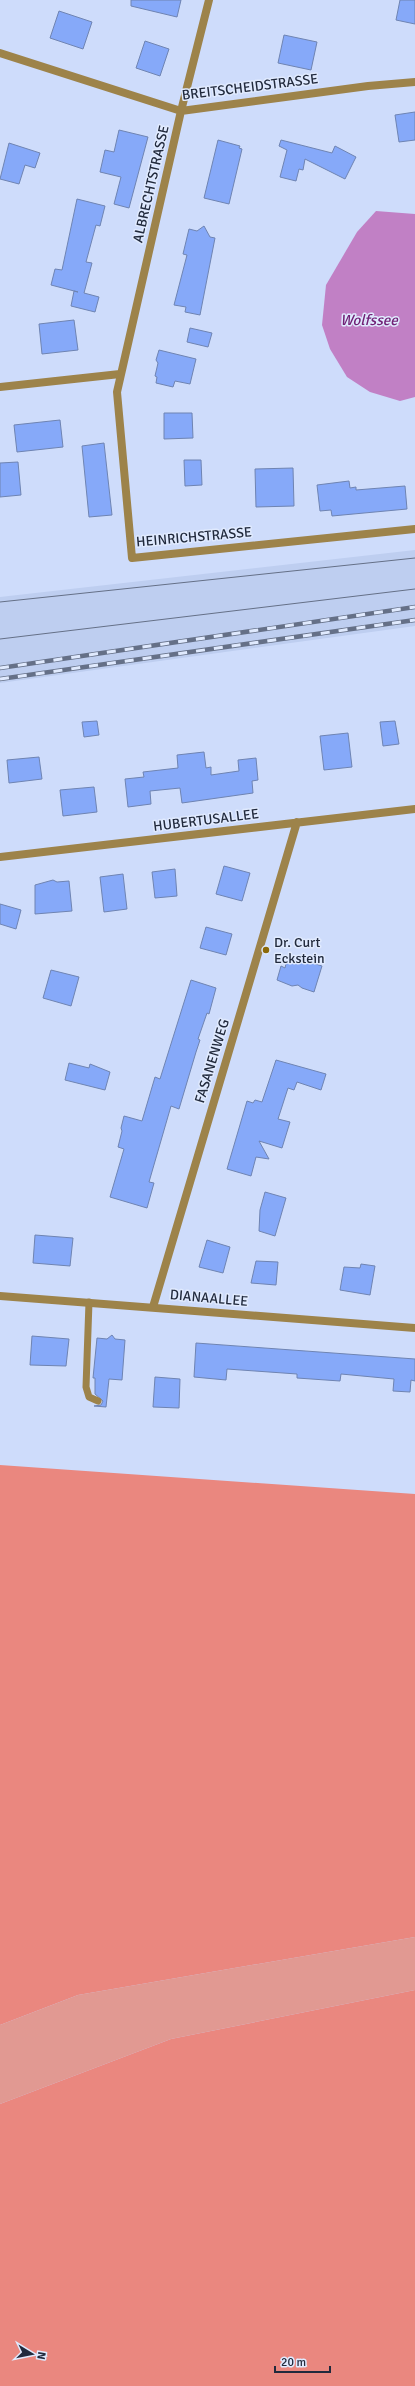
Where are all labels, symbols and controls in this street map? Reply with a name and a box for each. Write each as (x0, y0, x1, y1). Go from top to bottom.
street label: BREITSCHEIDSTRASSE (181, 70, 319, 104)
street label: ALBRECHTSTRASSE (129, 124, 173, 244)
water label: Wolfssee (340, 311, 399, 329)
street label: HEINRICHSTRASSE (135, 523, 253, 551)
street label: HUBERTUSALLEE (152, 805, 260, 835)
place label: Dr. Curt Eckstein (274, 934, 325, 967)
marker: Dr. Curt Eckstein (261, 945, 271, 955)
street label: FASANENWEG (191, 1017, 233, 1105)
street label: DIANAALLEE (169, 1286, 249, 1310)
north arrow (12, 2334, 52, 2374)
scale bar (275, 2348, 330, 2374)
text: N (34, 2351, 48, 2361)
text: 20 m (281, 2355, 306, 2370)

